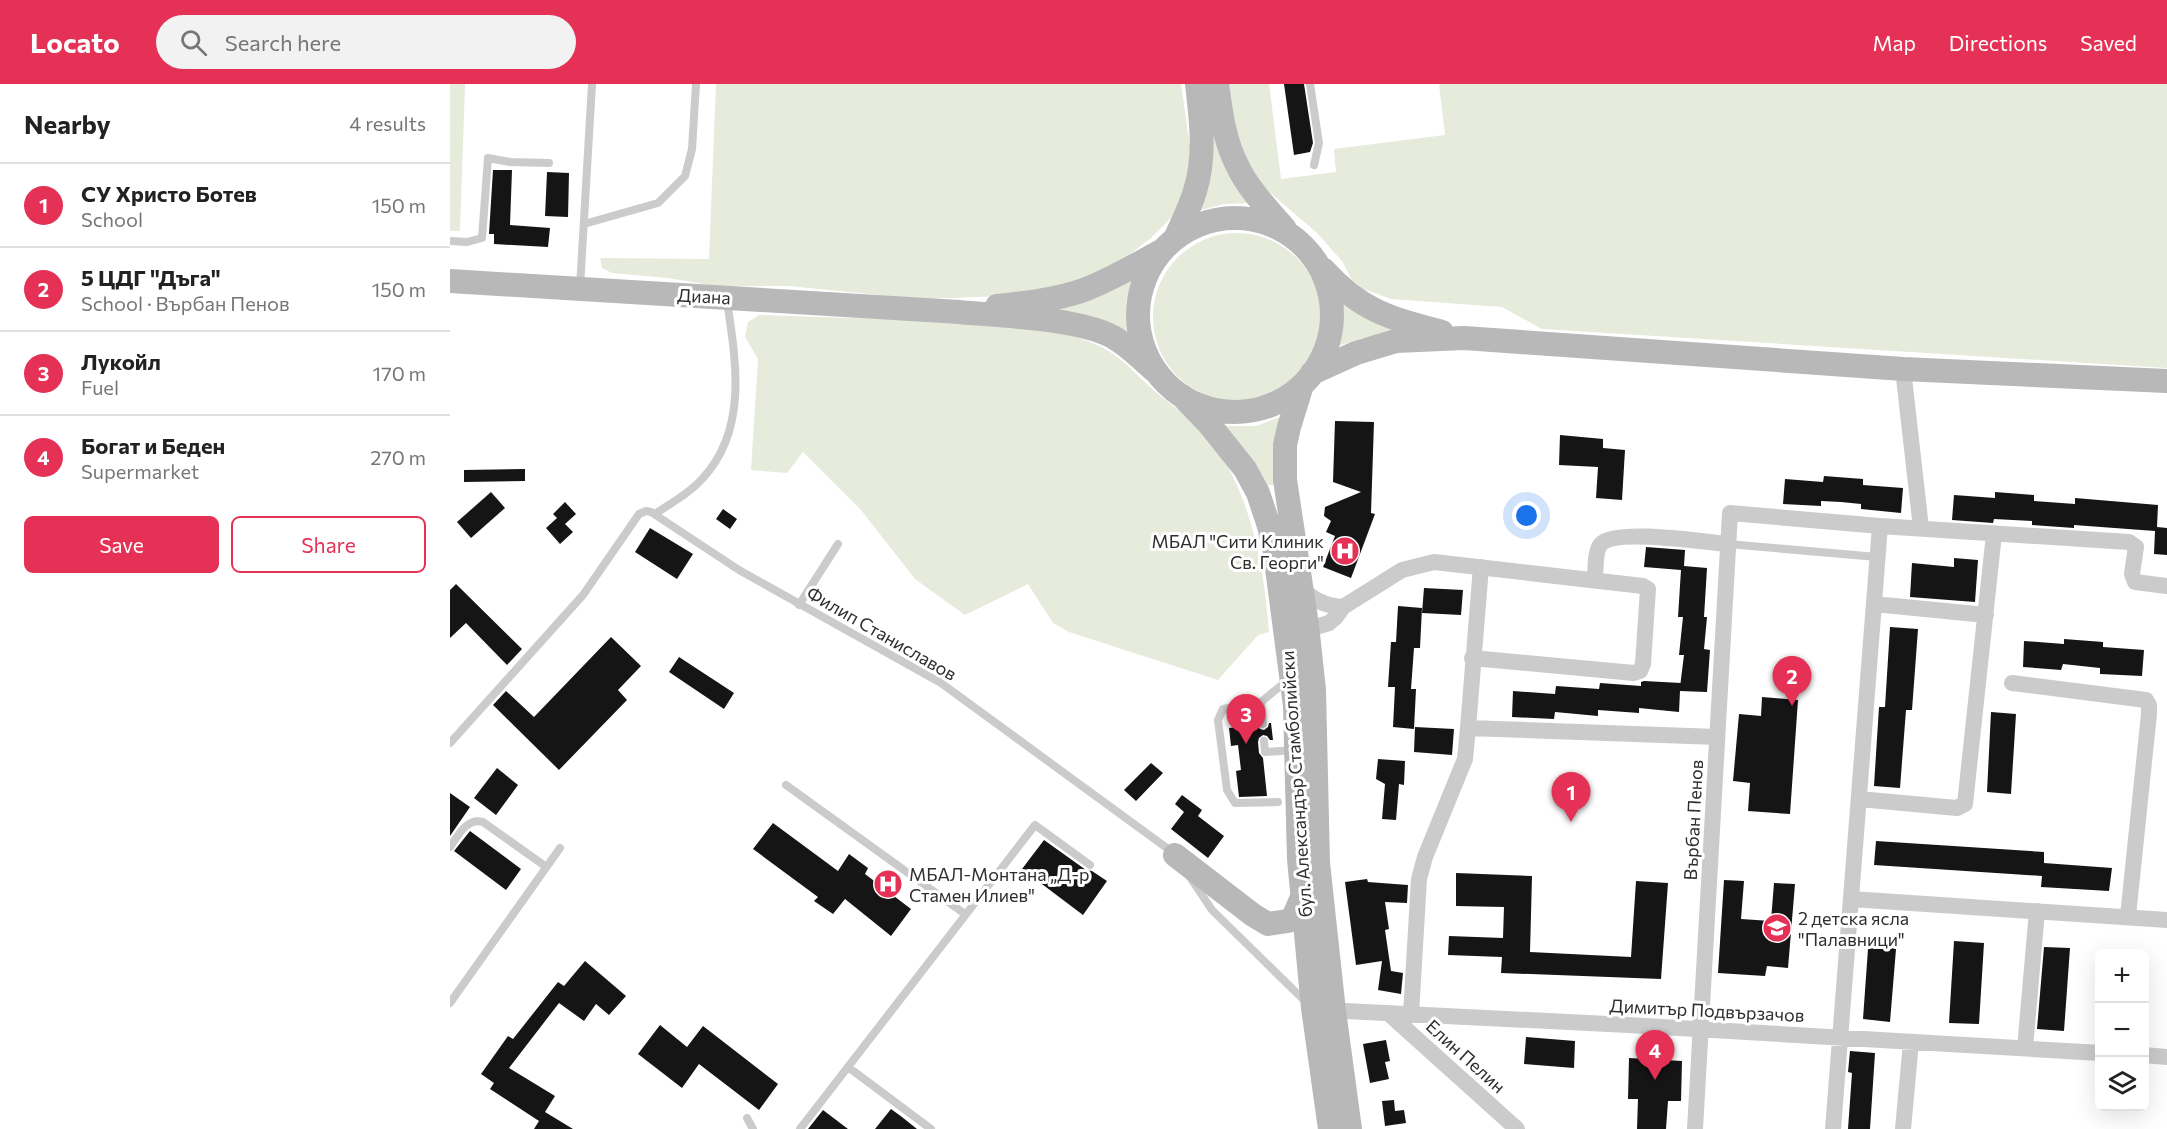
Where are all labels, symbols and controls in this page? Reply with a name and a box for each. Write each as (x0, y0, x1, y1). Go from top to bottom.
search box (156, 15, 576, 69)
text: Locato (30, 25, 120, 59)
icon: search (177, 26, 210, 59)
text: Search here (225, 29, 341, 56)
text: Map (1873, 30, 1916, 55)
text: Directions (1949, 30, 2047, 55)
text: Saved (2080, 30, 2137, 55)
text: Nearby (24, 108, 111, 139)
text: 4 results (349, 111, 426, 135)
text: СУ Христо Ботев (81, 180, 257, 207)
text: 1 (39, 193, 48, 217)
text: 150 m (372, 193, 426, 217)
text: School (81, 207, 143, 231)
text: 5 ЦДГ "Дъга" (81, 264, 221, 291)
text: 2 (38, 277, 49, 301)
text: 150 m (372, 277, 426, 301)
street label: Диана (677, 284, 731, 308)
text: School · Върбан Пенов (81, 291, 290, 315)
text: Лукойл (81, 348, 161, 375)
text: 3 (38, 361, 49, 385)
text: 170 m (373, 361, 426, 385)
text: Fuel (81, 375, 119, 399)
text: Богат и Беден (81, 432, 225, 459)
text: 4 (37, 445, 50, 469)
text: 270 m (370, 445, 426, 469)
text: Supermarket (81, 459, 199, 483)
your location (1512, 501, 1541, 530)
button: Save (24, 516, 219, 573)
button: Share (231, 516, 426, 573)
place label: МБАЛ "Сити Клиник Св. Георги" (1152, 530, 1324, 573)
hospital icon: МБАЛ "Сити Клиник Св. Георги" (1329, 535, 1361, 567)
street label: Филип Станиславов (803, 581, 961, 685)
street label: бул. Александър Стамболийски (1276, 650, 1316, 918)
pin: 2 (1772, 656, 1812, 706)
pin: 3 (1226, 694, 1266, 744)
street label: Върбан Пенов (1679, 759, 1707, 881)
pin: 1 (1552, 772, 1590, 822)
place label: МБАЛ-Монтана „Д-р Стамен Илиев" (909, 863, 1090, 906)
hospital icon: МБАЛ-Монтана „Д-р Стамен Илиев" (872, 868, 904, 900)
place label: 2 детска ясла "Палавници" (1798, 907, 1909, 950)
school or university icon: 2 детска ясла "Палавници" (1761, 912, 1793, 944)
map controls (2095, 949, 2149, 1111)
button: + (2095, 949, 2149, 1003)
street label: Димитър Подвързачов (1609, 994, 1805, 1026)
button: − (2095, 1003, 2149, 1057)
street label: Елин Пелин (1422, 1015, 1510, 1097)
pin: 4 (1636, 1030, 1674, 1080)
button: layers (2095, 1057, 2149, 1111)

